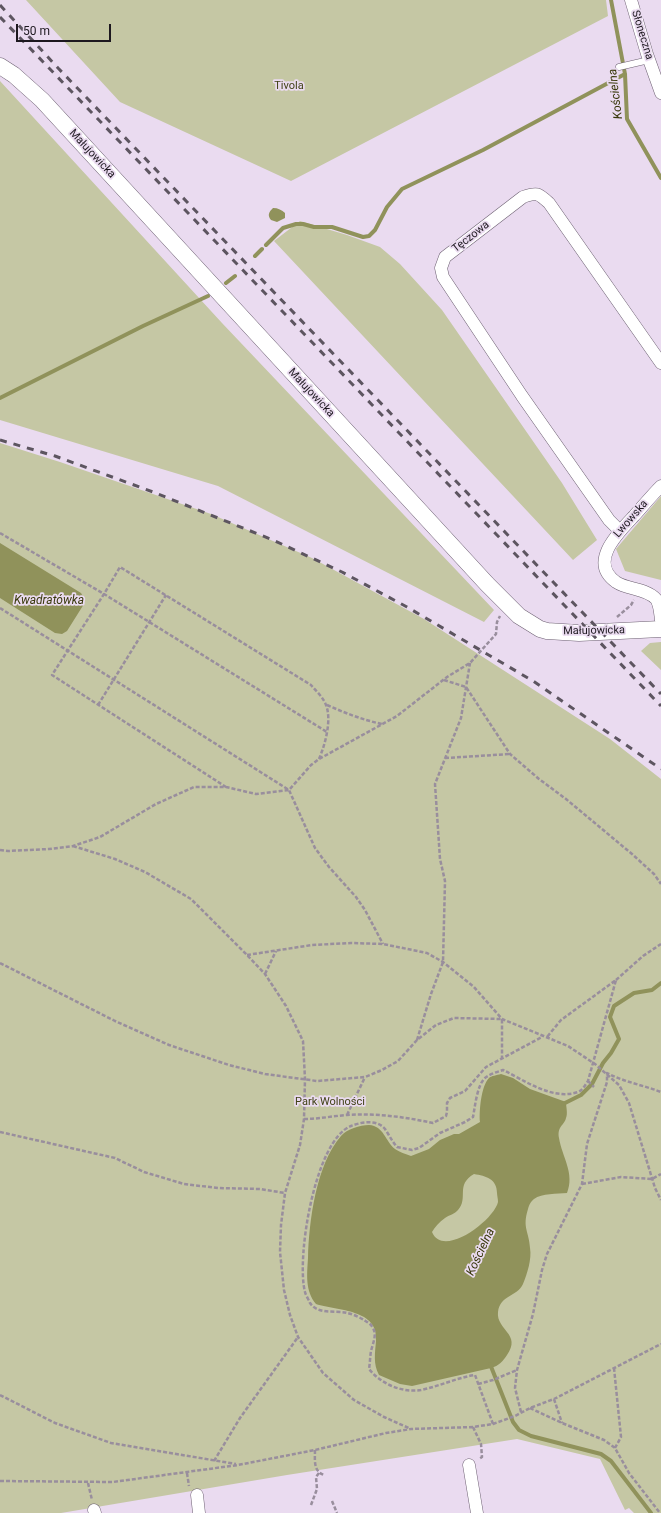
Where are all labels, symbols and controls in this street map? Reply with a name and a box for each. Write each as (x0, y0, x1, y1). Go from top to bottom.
street label: Słoneczna (628, 9, 656, 61)
scale bar (18, 16, 113, 42)
text: 50 m (23, 24, 50, 38)
water label: Kościelna (606, 68, 626, 120)
park label: Tivola (274, 79, 304, 93)
street label: Małujowicka (66, 127, 118, 181)
street label: Tęczowa (450, 218, 492, 256)
street label: Małujowicka (285, 366, 337, 420)
street label: Lwowska (611, 498, 651, 540)
water label: Kwadratówka (14, 594, 84, 608)
street label: Małujowicka (563, 624, 625, 638)
park label: Park Wolności (295, 1095, 365, 1109)
water label: Kościelna (464, 1226, 498, 1278)

